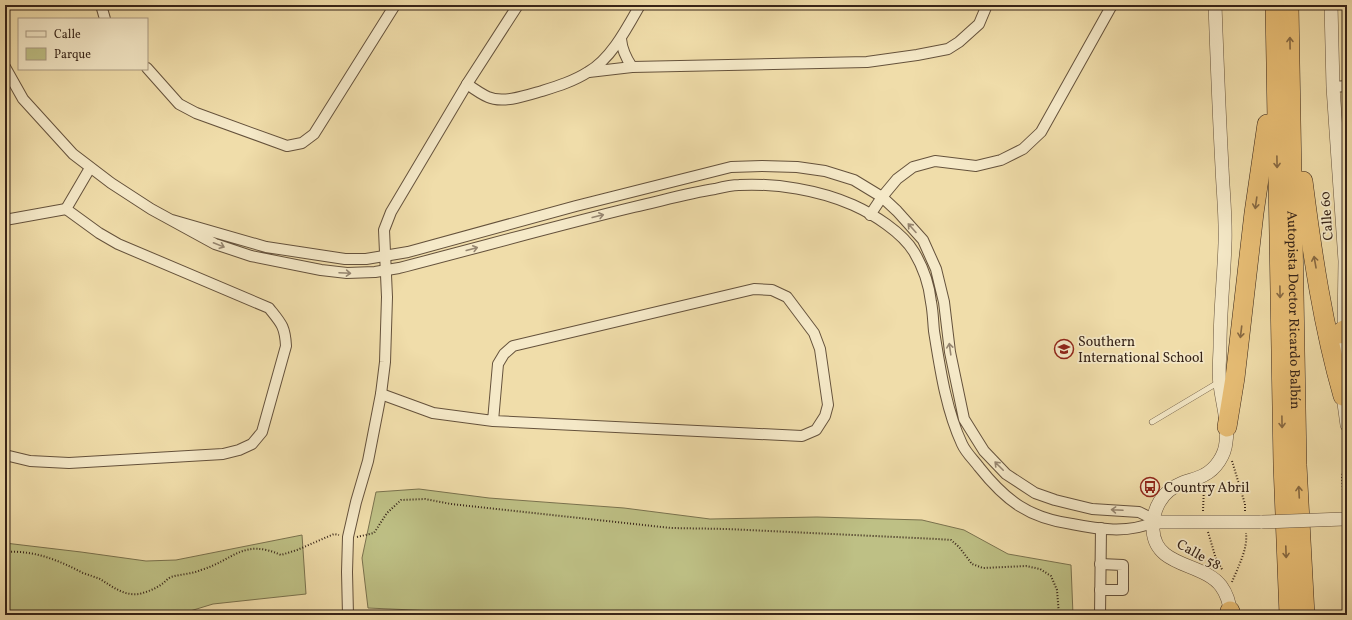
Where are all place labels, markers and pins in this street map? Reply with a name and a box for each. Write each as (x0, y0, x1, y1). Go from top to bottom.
place label: Southern International School (1078, 333, 1204, 368)
school or university icon: Southern International School (1053, 338, 1075, 360)
bus stop icon: Country Abril (1139, 476, 1161, 498)
place label: Country Abril (1164, 479, 1249, 498)

